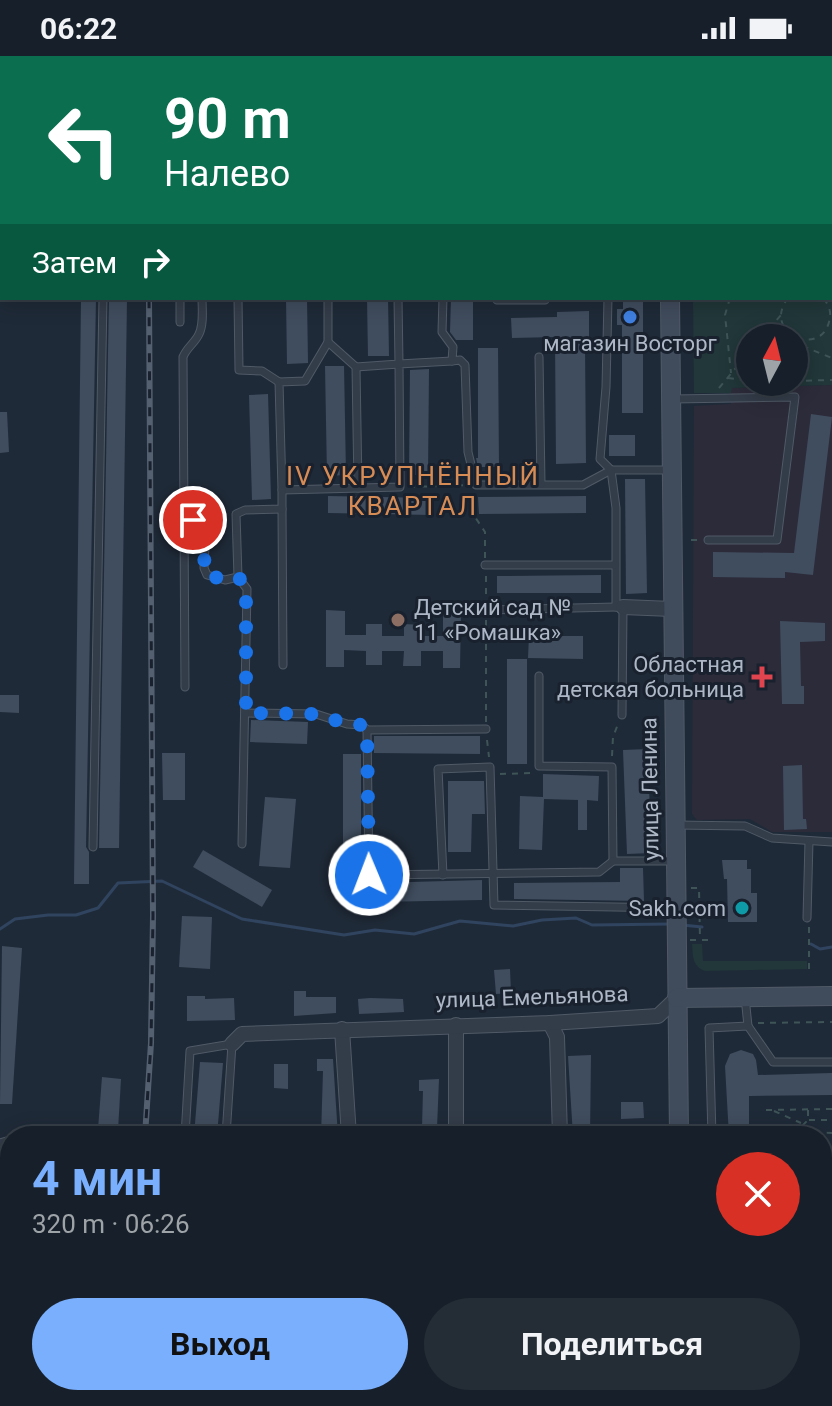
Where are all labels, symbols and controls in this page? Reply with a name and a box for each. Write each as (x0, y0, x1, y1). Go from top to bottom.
text: 06:22 (40, 11, 117, 46)
text: 90 m (164, 86, 291, 152)
icon: left (32, 88, 136, 192)
text: Налево (164, 153, 290, 195)
icon: right (133, 240, 177, 284)
text: Затем (32, 245, 117, 280)
marker: магазин Восторг (621, 308, 639, 326)
north arrow (736, 324, 808, 396)
map controls (736, 324, 808, 396)
place label: магазин Восторг (543, 331, 718, 356)
district label: IV УКРУПНЁННЫЙ КВАРТАЛ (286, 461, 540, 521)
pin (159, 486, 227, 554)
icon: arrive (171, 498, 215, 542)
place label: Детский сад № 11 «Ромашка» (414, 595, 571, 645)
marker: Детский сад № 11 «Ромашка» (389, 611, 407, 629)
place label: Областная детская больница (557, 652, 744, 702)
marker: Областная детская больница (751, 666, 773, 688)
street label: улица Ленина (636, 717, 664, 861)
position arrow (327, 833, 411, 917)
place label: Sakh.com (629, 896, 726, 921)
marker: Sakh.com (733, 899, 751, 917)
street label: улица Емельянова (435, 981, 629, 1013)
text: 4 мин (32, 1150, 162, 1207)
button: close (716, 1152, 800, 1236)
text: 320 m · 06:26 (32, 1209, 190, 1239)
button: Выход (32, 1298, 408, 1390)
button: Поделиться (424, 1298, 800, 1390)

